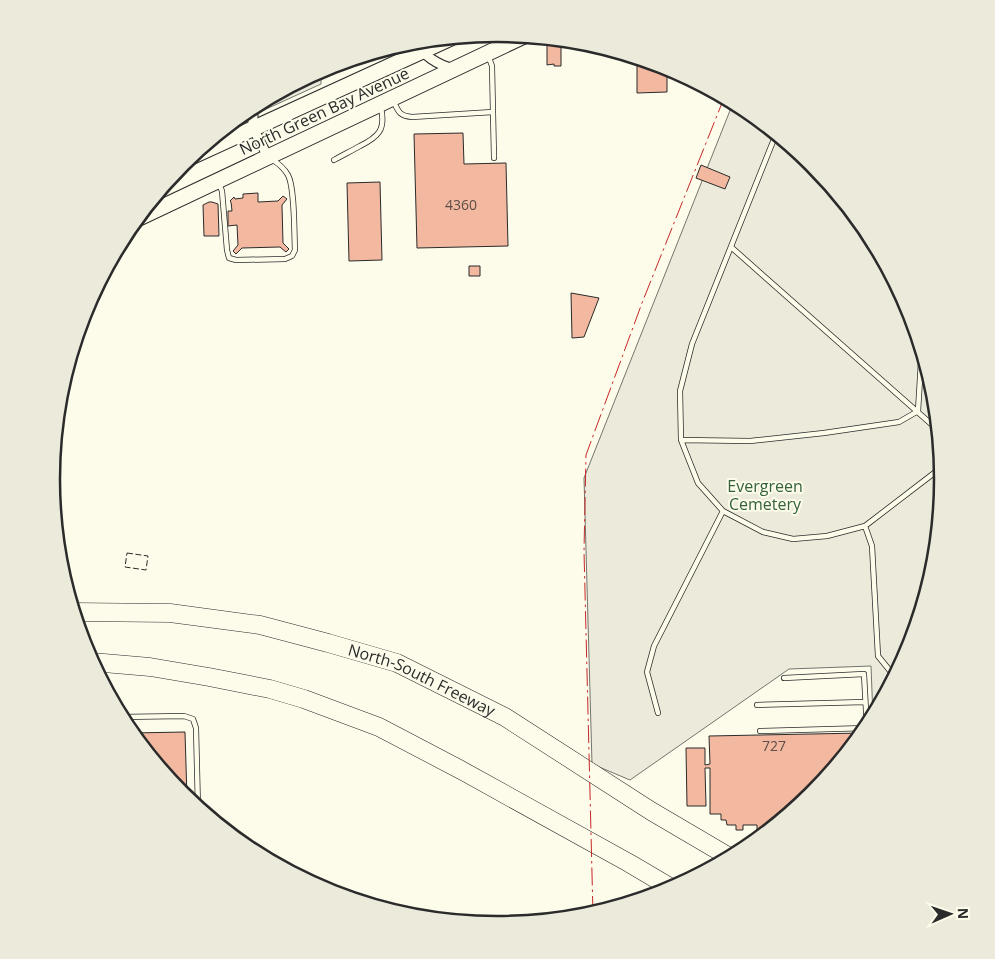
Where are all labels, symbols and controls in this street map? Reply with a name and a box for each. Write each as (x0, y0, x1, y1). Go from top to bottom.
street label: North Green Bay Avenue (235, 62, 413, 160)
house number: 4360 (445, 195, 477, 214)
park label: Evergreen Cemetery (727, 475, 803, 515)
street label: North-South Freeway (346, 638, 500, 722)
house number: 727 (762, 736, 786, 755)
north arrow (925, 889, 975, 939)
text: N (954, 908, 973, 920)

